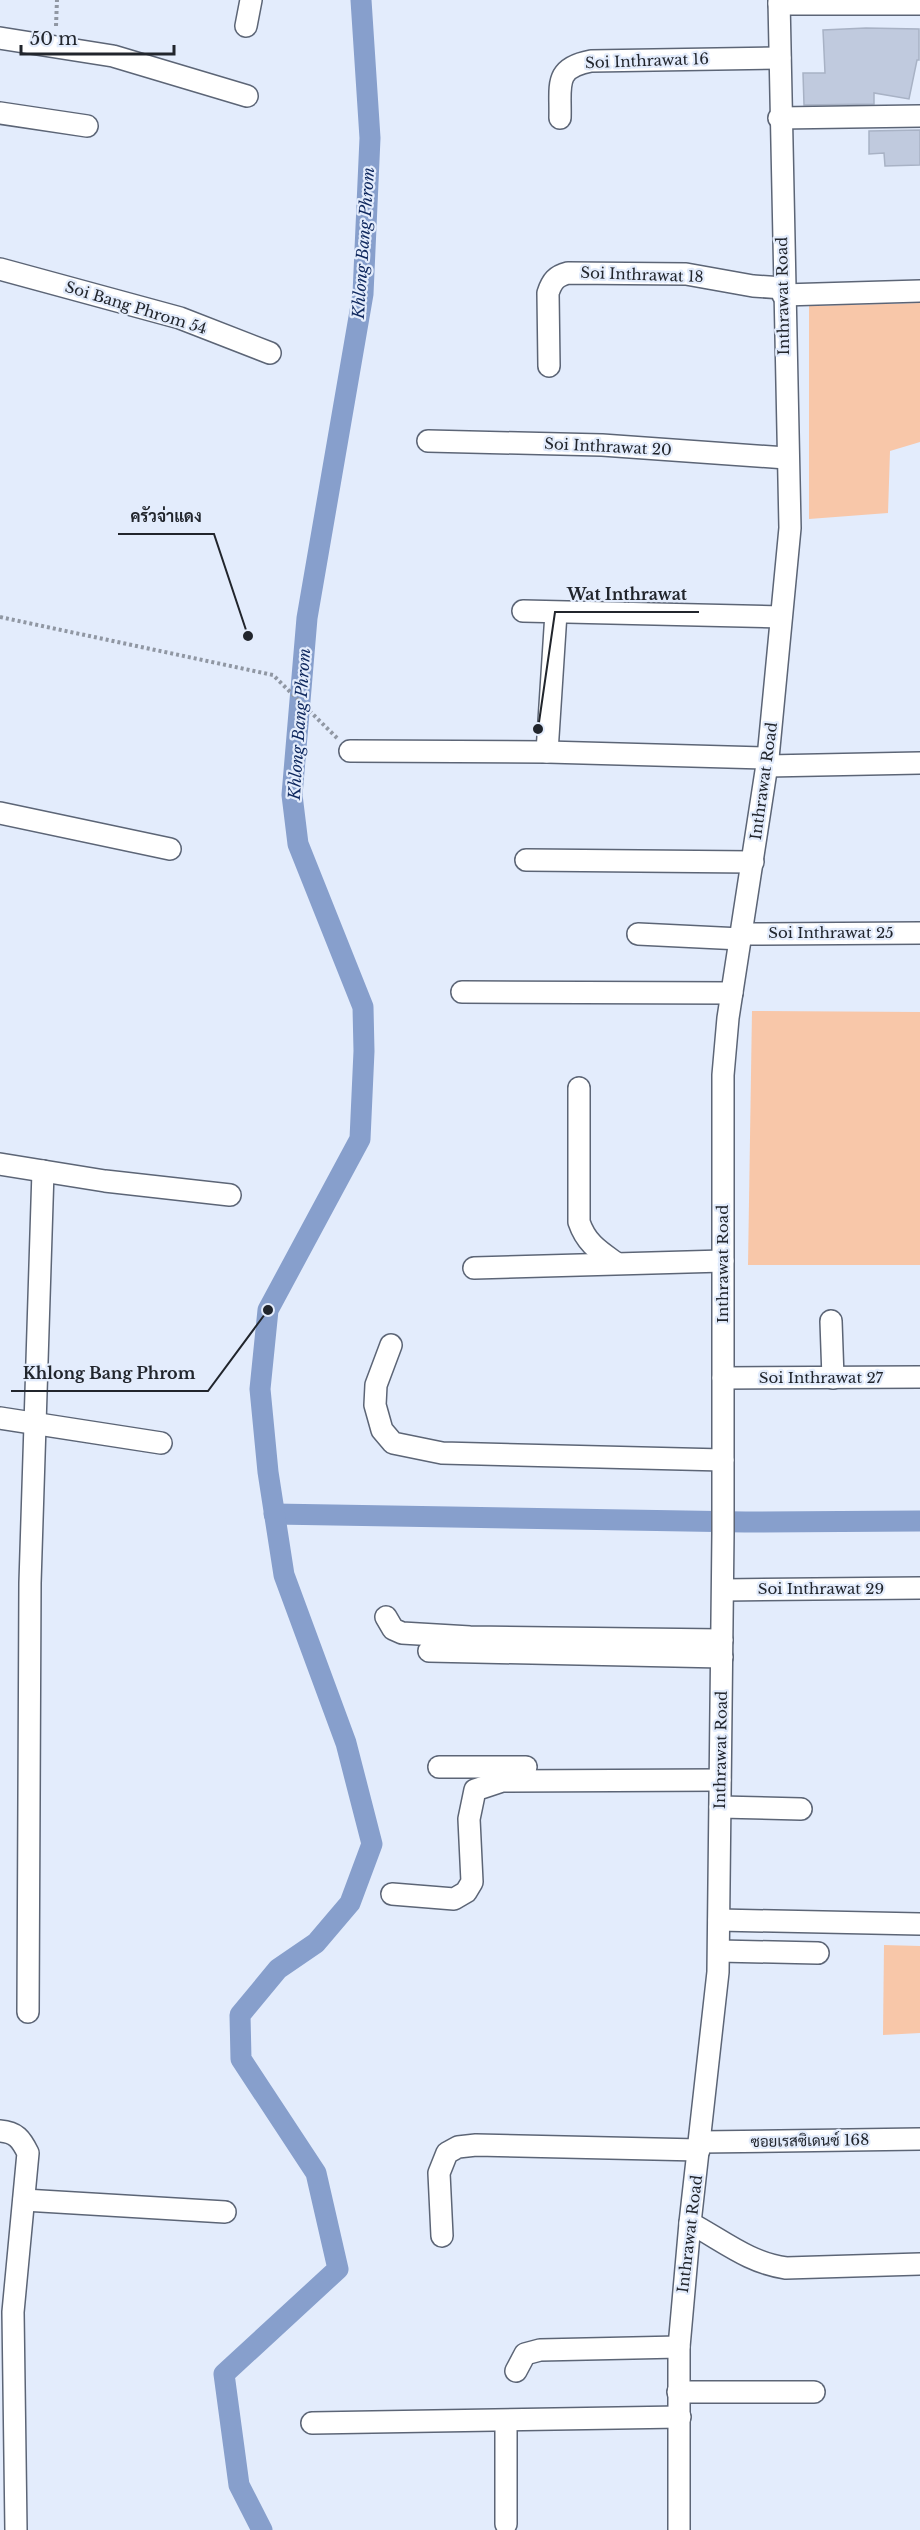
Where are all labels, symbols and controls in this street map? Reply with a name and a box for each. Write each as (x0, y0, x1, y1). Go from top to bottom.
scale bar (21, 18, 174, 56)
text: 50 m (30, 28, 78, 50)
street label: Soi Inthrawat 16 (585, 49, 709, 72)
water label: Khlong Bang Phrom (348, 166, 378, 320)
street label: Inthrawat Road (772, 237, 793, 355)
street label: Soi Inthrawat 18 (580, 263, 704, 286)
street label: Soi Bang Phrom 54 (63, 277, 209, 338)
street label: Soi Inthrawat 20 (544, 434, 672, 459)
callout: ครัวจ่าแดง (118, 500, 214, 534)
text: ครัวจ่าแดง (130, 506, 202, 526)
callout: Wat Inthrawat (555, 578, 699, 612)
text: Wat Inthrawat (566, 584, 688, 604)
water label: Khlong Bang Phrom (284, 647, 314, 801)
street label: Inthrawat Road (746, 721, 781, 841)
street label: Soi Inthrawat 25 (768, 923, 894, 942)
street label: Inthrawat Road (713, 1205, 732, 1323)
callout: Khlong Bang Phrom (11, 1357, 208, 1391)
text: Khlong Bang Phrom (23, 1363, 196, 1383)
street label: Soi Inthrawat 27 (759, 1368, 884, 1387)
street label: Soi Inthrawat 29 (758, 1579, 884, 1598)
street label: Inthrawat Road (710, 1691, 731, 1809)
street label: ซอยเรสซิเดนซ์ 168 (751, 2130, 869, 2151)
street label: Inthrawat Road (673, 2174, 706, 2294)

